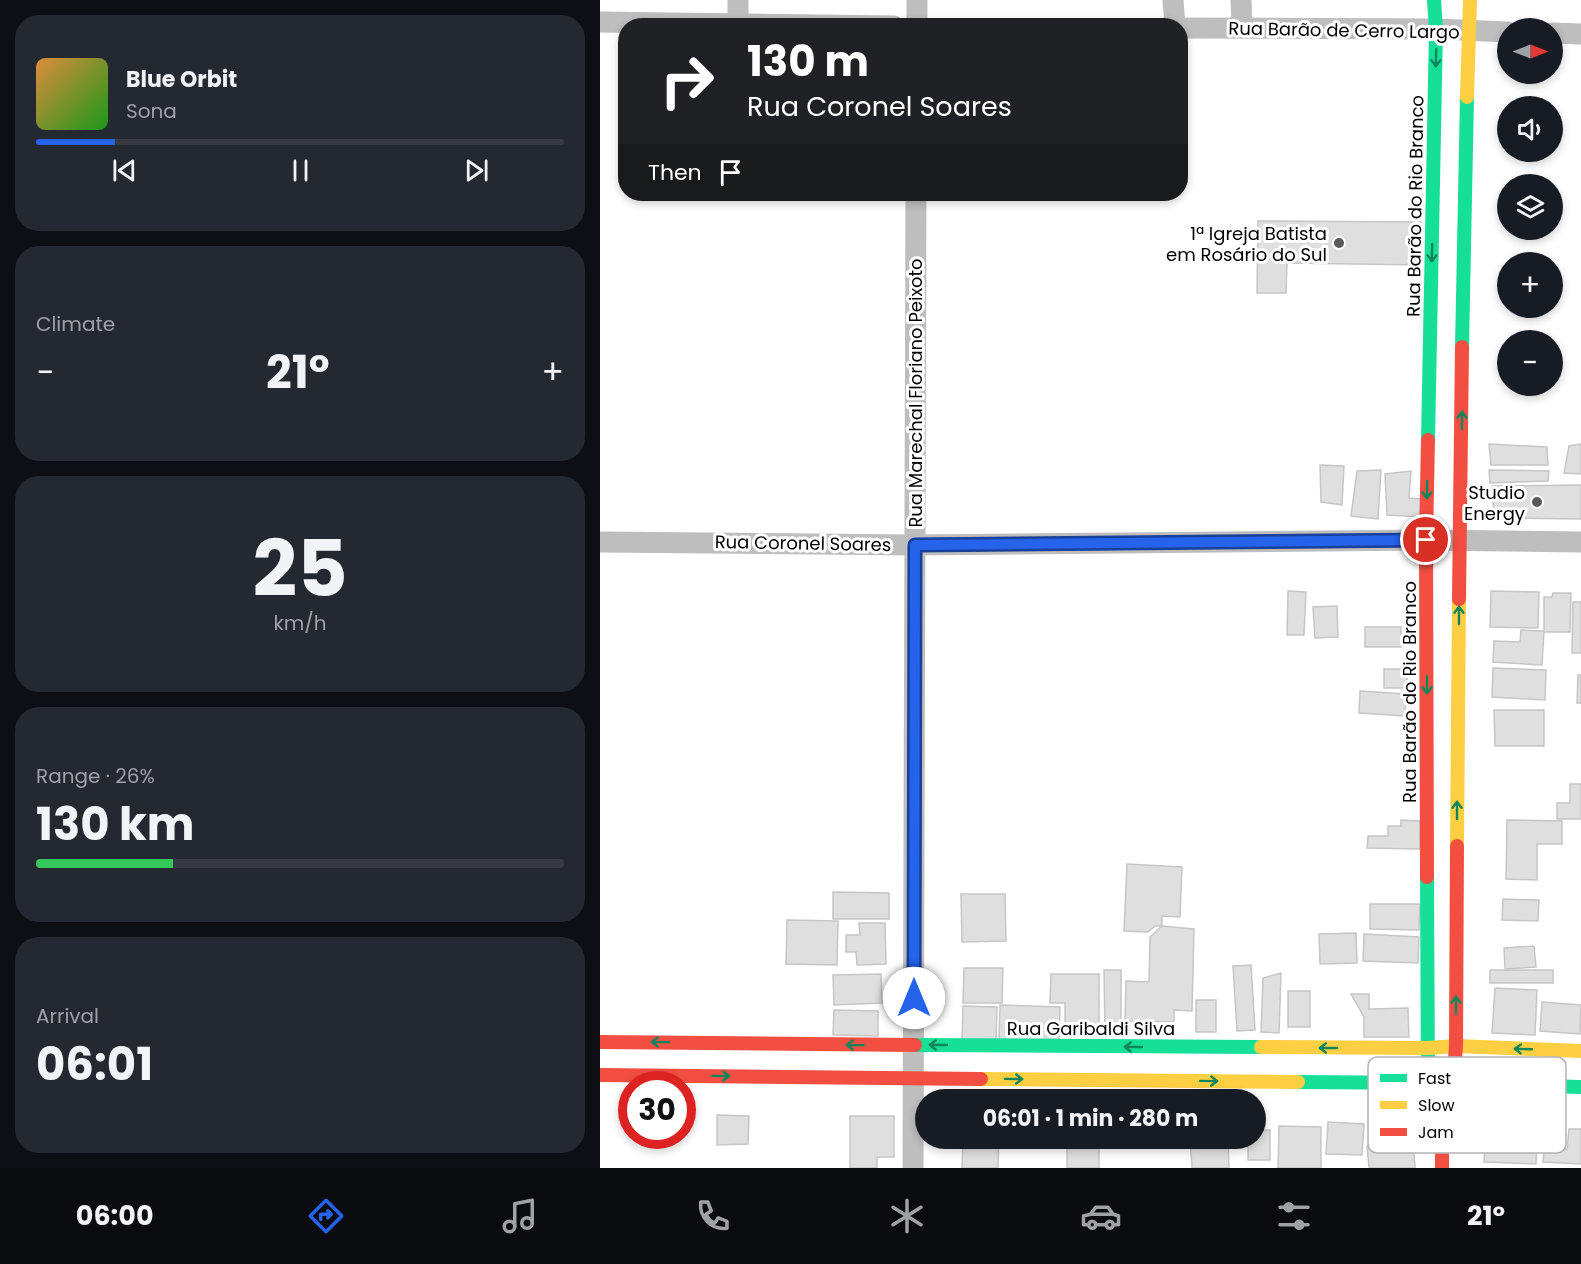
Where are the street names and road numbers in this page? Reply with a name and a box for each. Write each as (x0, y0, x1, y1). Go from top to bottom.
street label: Rua Barão de Cerro Largo (1228, 15, 1460, 45)
street label: Rua Barão do Rio Branco (1401, 95, 1429, 317)
street label: Rua Marechal Floriano Peixoto (903, 258, 928, 528)
street label: Rua Coronel Soares (715, 529, 891, 557)
street label: Rua Barão do Rio Branco (1397, 581, 1422, 803)
street label: Rua Garibaldi Silva (1007, 1016, 1175, 1041)

